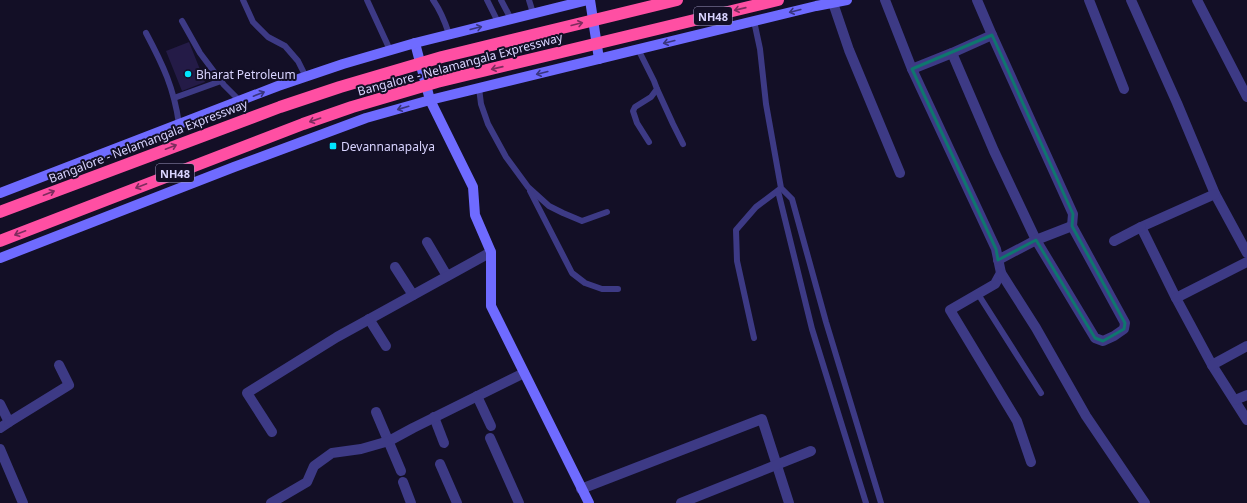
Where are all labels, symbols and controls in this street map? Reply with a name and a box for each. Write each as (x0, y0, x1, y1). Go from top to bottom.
one-way arrow (734, 6, 747, 13)
road number: NH48 (694, 7, 732, 25)
one-way arrow (789, 8, 802, 15)
one-way arrow (571, 20, 584, 27)
one-way arrow (470, 23, 483, 31)
street label: Bangalore - Nelamangala Expressway (355, 28, 565, 100)
one-way arrow (662, 38, 675, 46)
one-way arrow (490, 65, 503, 73)
place label: Bharat Petroleum (196, 66, 296, 83)
marker: Bharat Petroleum (183, 69, 193, 79)
one-way arrow (536, 69, 549, 77)
one-way arrow (252, 89, 264, 97)
street label: Bangalore - Nelamangala Expressway (46, 95, 251, 187)
one-way arrow (397, 105, 410, 112)
one-way arrow (309, 116, 321, 124)
place label: Devannanapalya (341, 138, 435, 155)
marker: Devannanapalya (328, 141, 338, 151)
one-way arrow (165, 143, 177, 151)
road number: NH48 (156, 164, 194, 182)
one-way arrow (136, 183, 148, 191)
one-way arrow (43, 189, 55, 197)
one-way arrow (14, 230, 26, 237)

